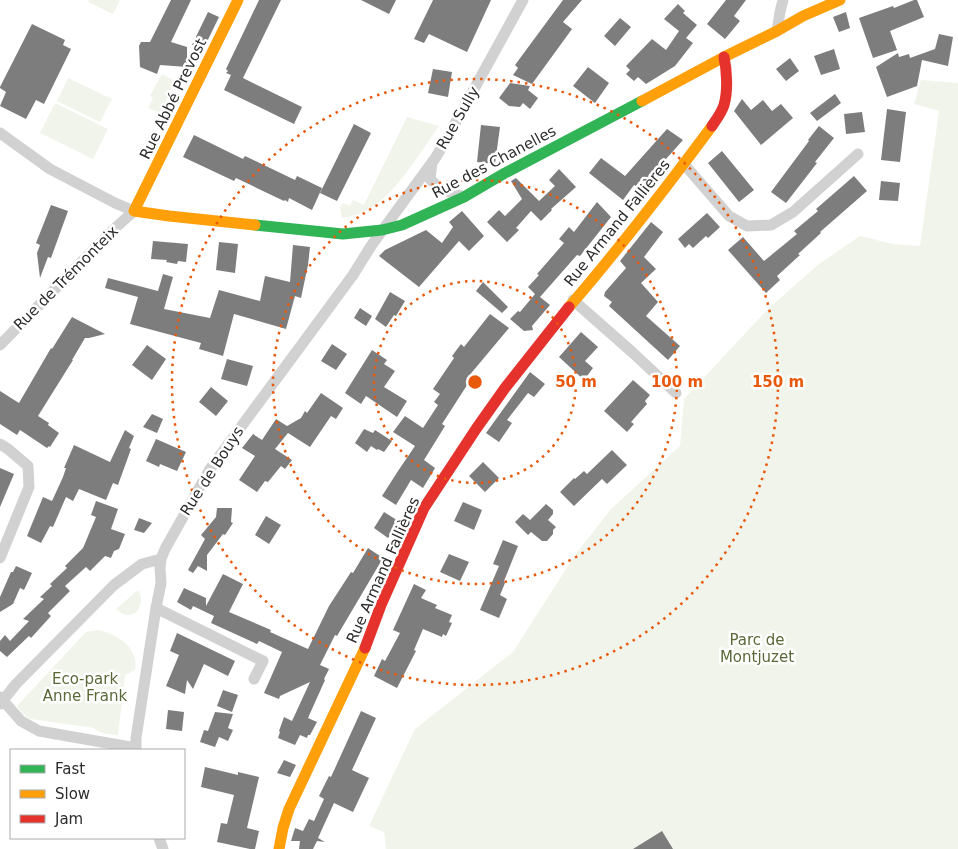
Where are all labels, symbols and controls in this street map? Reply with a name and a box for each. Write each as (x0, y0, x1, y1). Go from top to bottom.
street label: Rue Abbé Prevost (136, 36, 210, 162)
street label: Rue Sully (433, 83, 483, 153)
street label: Rue des Chanelles (429, 122, 559, 202)
street label: Rue Armand Fallières (560, 156, 674, 290)
street label: Rue de Trémonteix (10, 222, 122, 334)
centre of rings (466, 373, 484, 391)
text: 50 m (555, 373, 597, 391)
text: 100 m (651, 373, 703, 391)
text: 150 m (752, 373, 804, 391)
street label: Rue de Bouys (177, 423, 248, 519)
street label: Rue Armand Fallières (343, 494, 423, 646)
park label: Parc de Montjuzet (720, 631, 794, 666)
park label: Eco-park Anne Frank (43, 670, 127, 705)
legend (10, 749, 185, 839)
text: Fast (55, 760, 85, 778)
text: Slow (55, 785, 90, 803)
text: Jam (54, 810, 83, 828)

